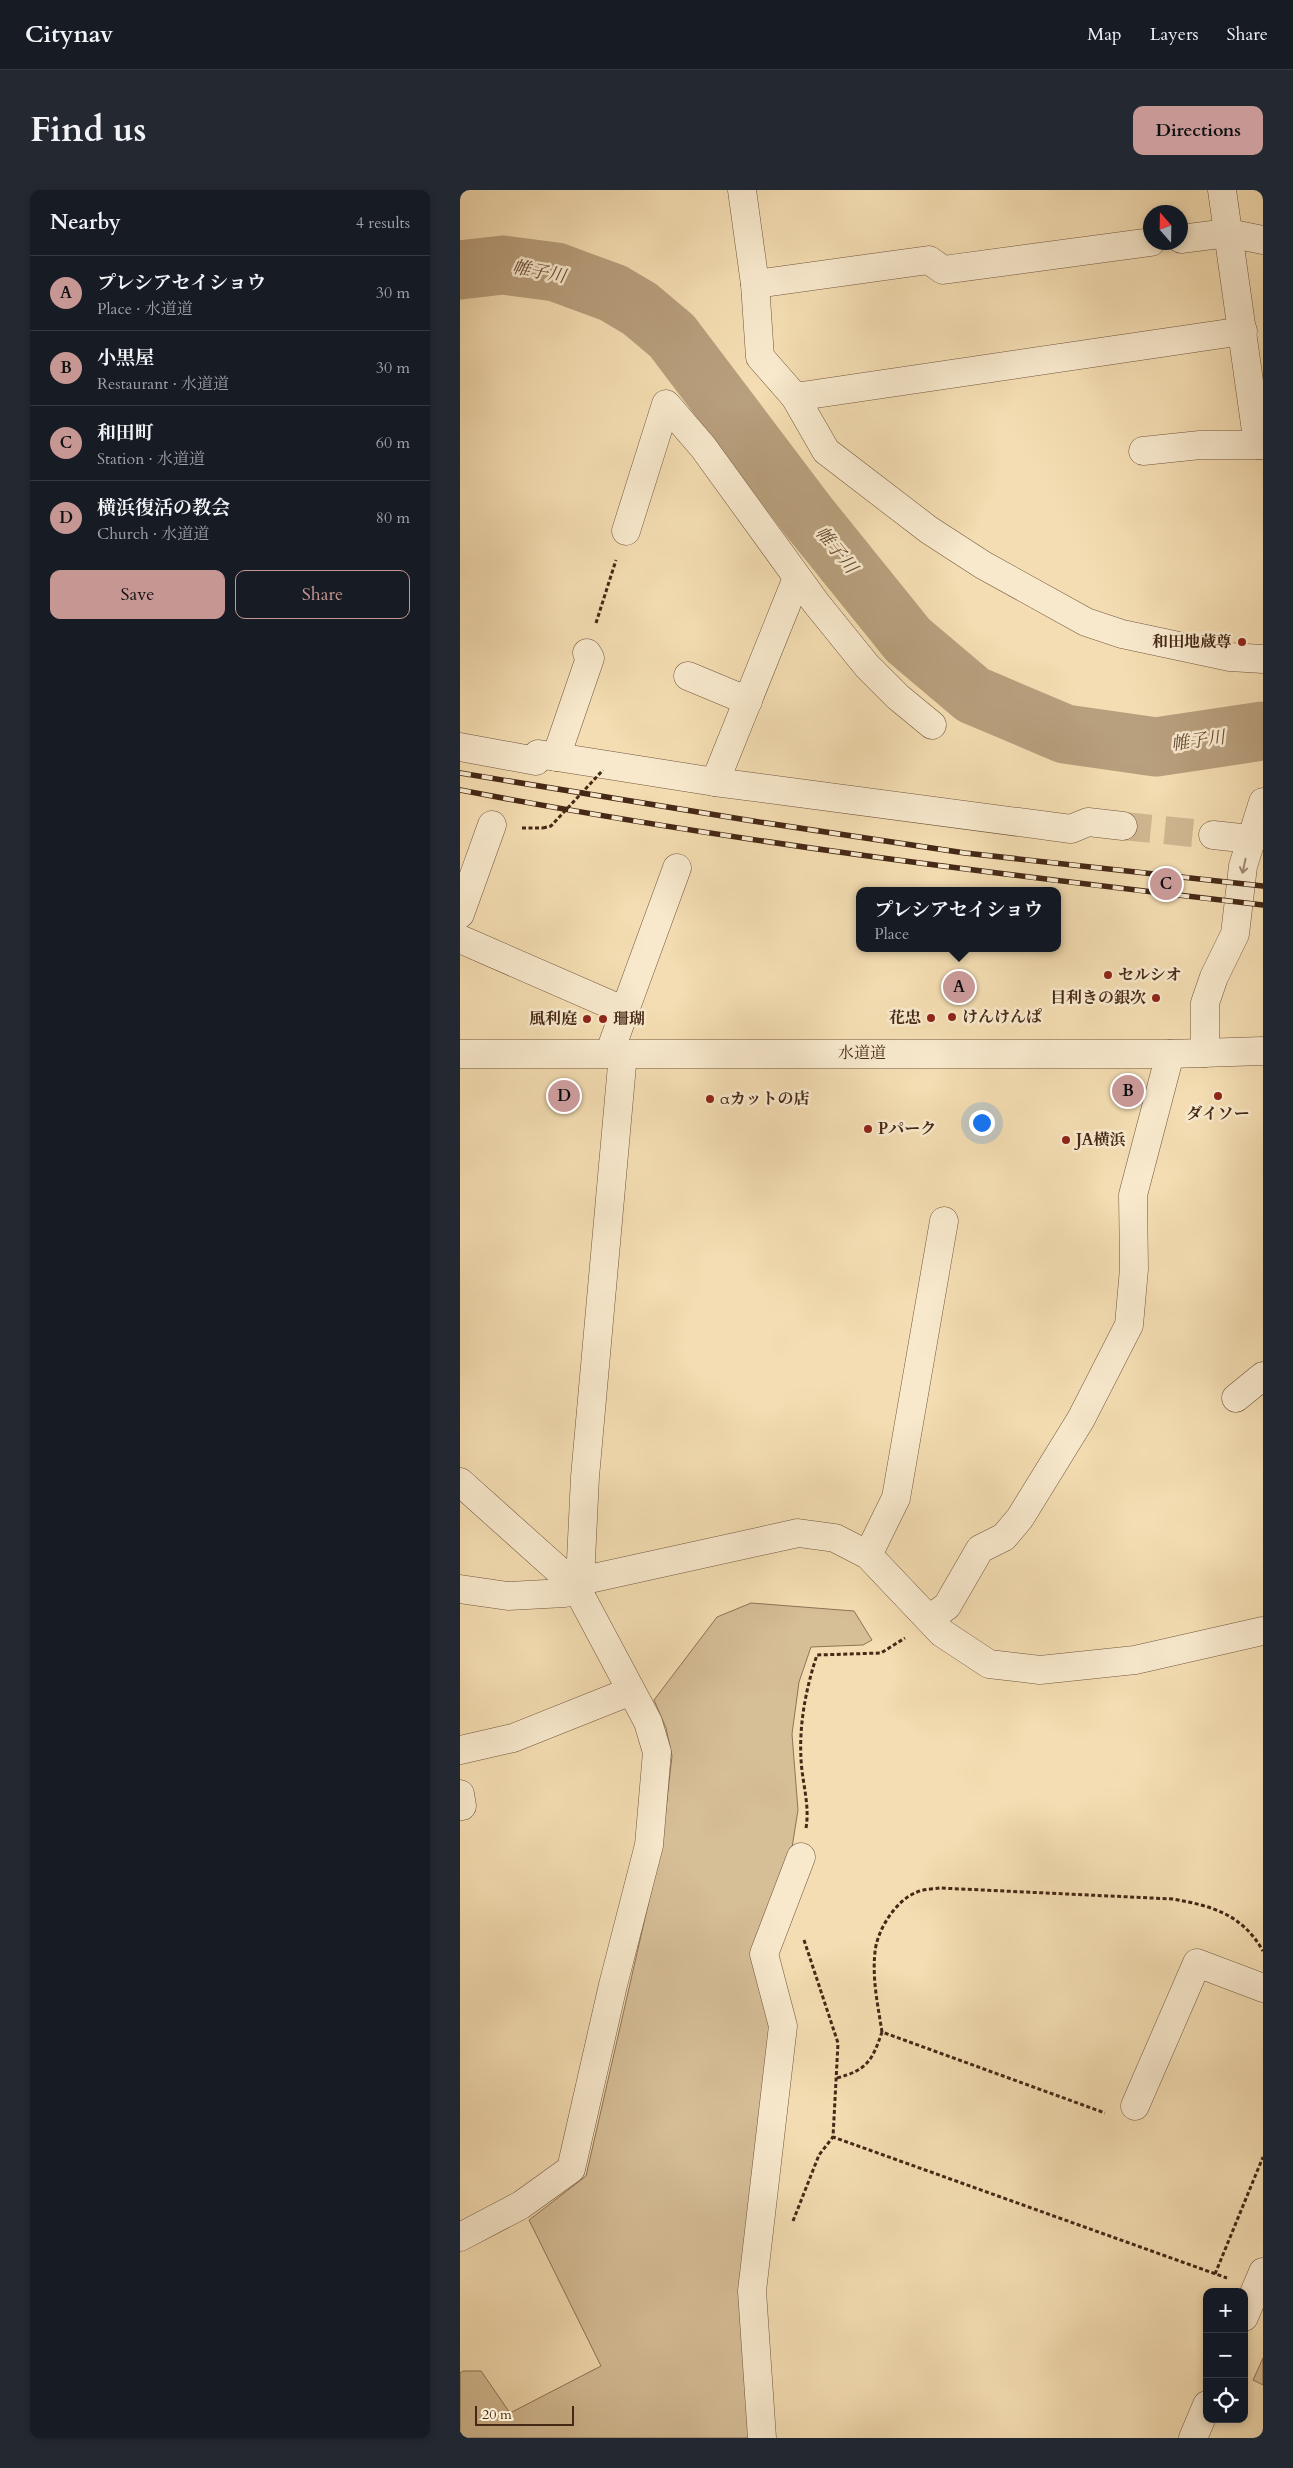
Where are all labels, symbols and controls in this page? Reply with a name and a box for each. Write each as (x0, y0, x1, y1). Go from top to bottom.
text: Citynav (25, 18, 113, 51)
text: Map (1087, 22, 1122, 47)
text: Layers (1150, 22, 1199, 47)
text: Share (1227, 22, 1268, 47)
text: Find us (30, 106, 146, 154)
button: Directions (1133, 106, 1263, 155)
north arrow (1143, 205, 1188, 250)
text: Nearby (50, 208, 121, 237)
text: 4 results (356, 212, 410, 234)
water label: 帷子川 (510, 255, 570, 290)
text: プレシアセイショウ (97, 270, 266, 296)
text: A (60, 282, 72, 304)
text: 30 m (376, 282, 410, 304)
text: Place · 水道道 (97, 298, 193, 320)
text: 小黒屋 (97, 345, 154, 371)
text: B (60, 357, 72, 379)
text: 30 m (376, 357, 410, 379)
text: Restaurant · 水道道 (97, 373, 229, 395)
text: 和田町 (97, 420, 154, 446)
text: C (60, 432, 72, 454)
text: 60 m (376, 432, 410, 454)
text: Station · 水道道 (97, 448, 205, 470)
text: 横浜復活の教会 (97, 495, 230, 521)
text: D (59, 507, 73, 529)
text: 80 m (376, 507, 410, 529)
water label: 帷子川 (809, 521, 864, 580)
text: Church · 水道道 (97, 523, 209, 545)
button: Save (50, 570, 225, 619)
button: Share (235, 570, 410, 619)
place label: 和田地蔵尊 (1152, 631, 1232, 653)
marker: 和田地蔵尊 (1236, 636, 1248, 648)
water label: 帷子川 (1170, 725, 1228, 757)
one-way arrow (1238, 857, 1248, 873)
pin: C (1150, 865, 1182, 903)
popup (856, 887, 1061, 952)
text: プレシアセイショウ (874, 897, 1043, 923)
text: Place (874, 923, 909, 945)
place label: セルシオ (1118, 964, 1182, 986)
pin: A (943, 968, 975, 1006)
marker: セルシオ (1102, 969, 1114, 981)
place label: 目利きの銀次 (1050, 987, 1146, 1009)
marker: 目利きの銀次 (1150, 992, 1162, 1004)
place label: けんけんぱ (962, 1006, 1042, 1028)
place label: 花忠 (889, 1007, 921, 1029)
place label: 風利庭 (529, 1008, 577, 1030)
place label: 珊瑚 (613, 1008, 645, 1030)
marker: けんけんぱ (946, 1011, 958, 1023)
marker: 花忠 (925, 1012, 937, 1024)
marker: 風利庭 (581, 1013, 593, 1025)
marker: 珊瑚 (597, 1013, 609, 1025)
street label: 水道道 (838, 1042, 886, 1064)
pin: B (1112, 1072, 1144, 1110)
pin: D (548, 1077, 580, 1115)
place label: αカットの店 (720, 1088, 810, 1110)
marker: ダイソー (1212, 1090, 1224, 1102)
marker: αカットの店 (704, 1093, 716, 1105)
place label: ダイソー (1186, 1103, 1250, 1125)
your location (969, 1110, 995, 1136)
place label: Pパーク (878, 1118, 936, 1140)
marker: Pパーク (862, 1123, 874, 1135)
place label: JA横浜 (1074, 1129, 1126, 1151)
marker: JA横浜 (1060, 1134, 1072, 1146)
map controls (1203, 2288, 1248, 2423)
button: + (1203, 2288, 1248, 2333)
button: − (1203, 2333, 1248, 2378)
button: locate (1203, 2378, 1248, 2423)
scale bar (475, 2403, 574, 2426)
text: 20 m (482, 2405, 512, 2424)

